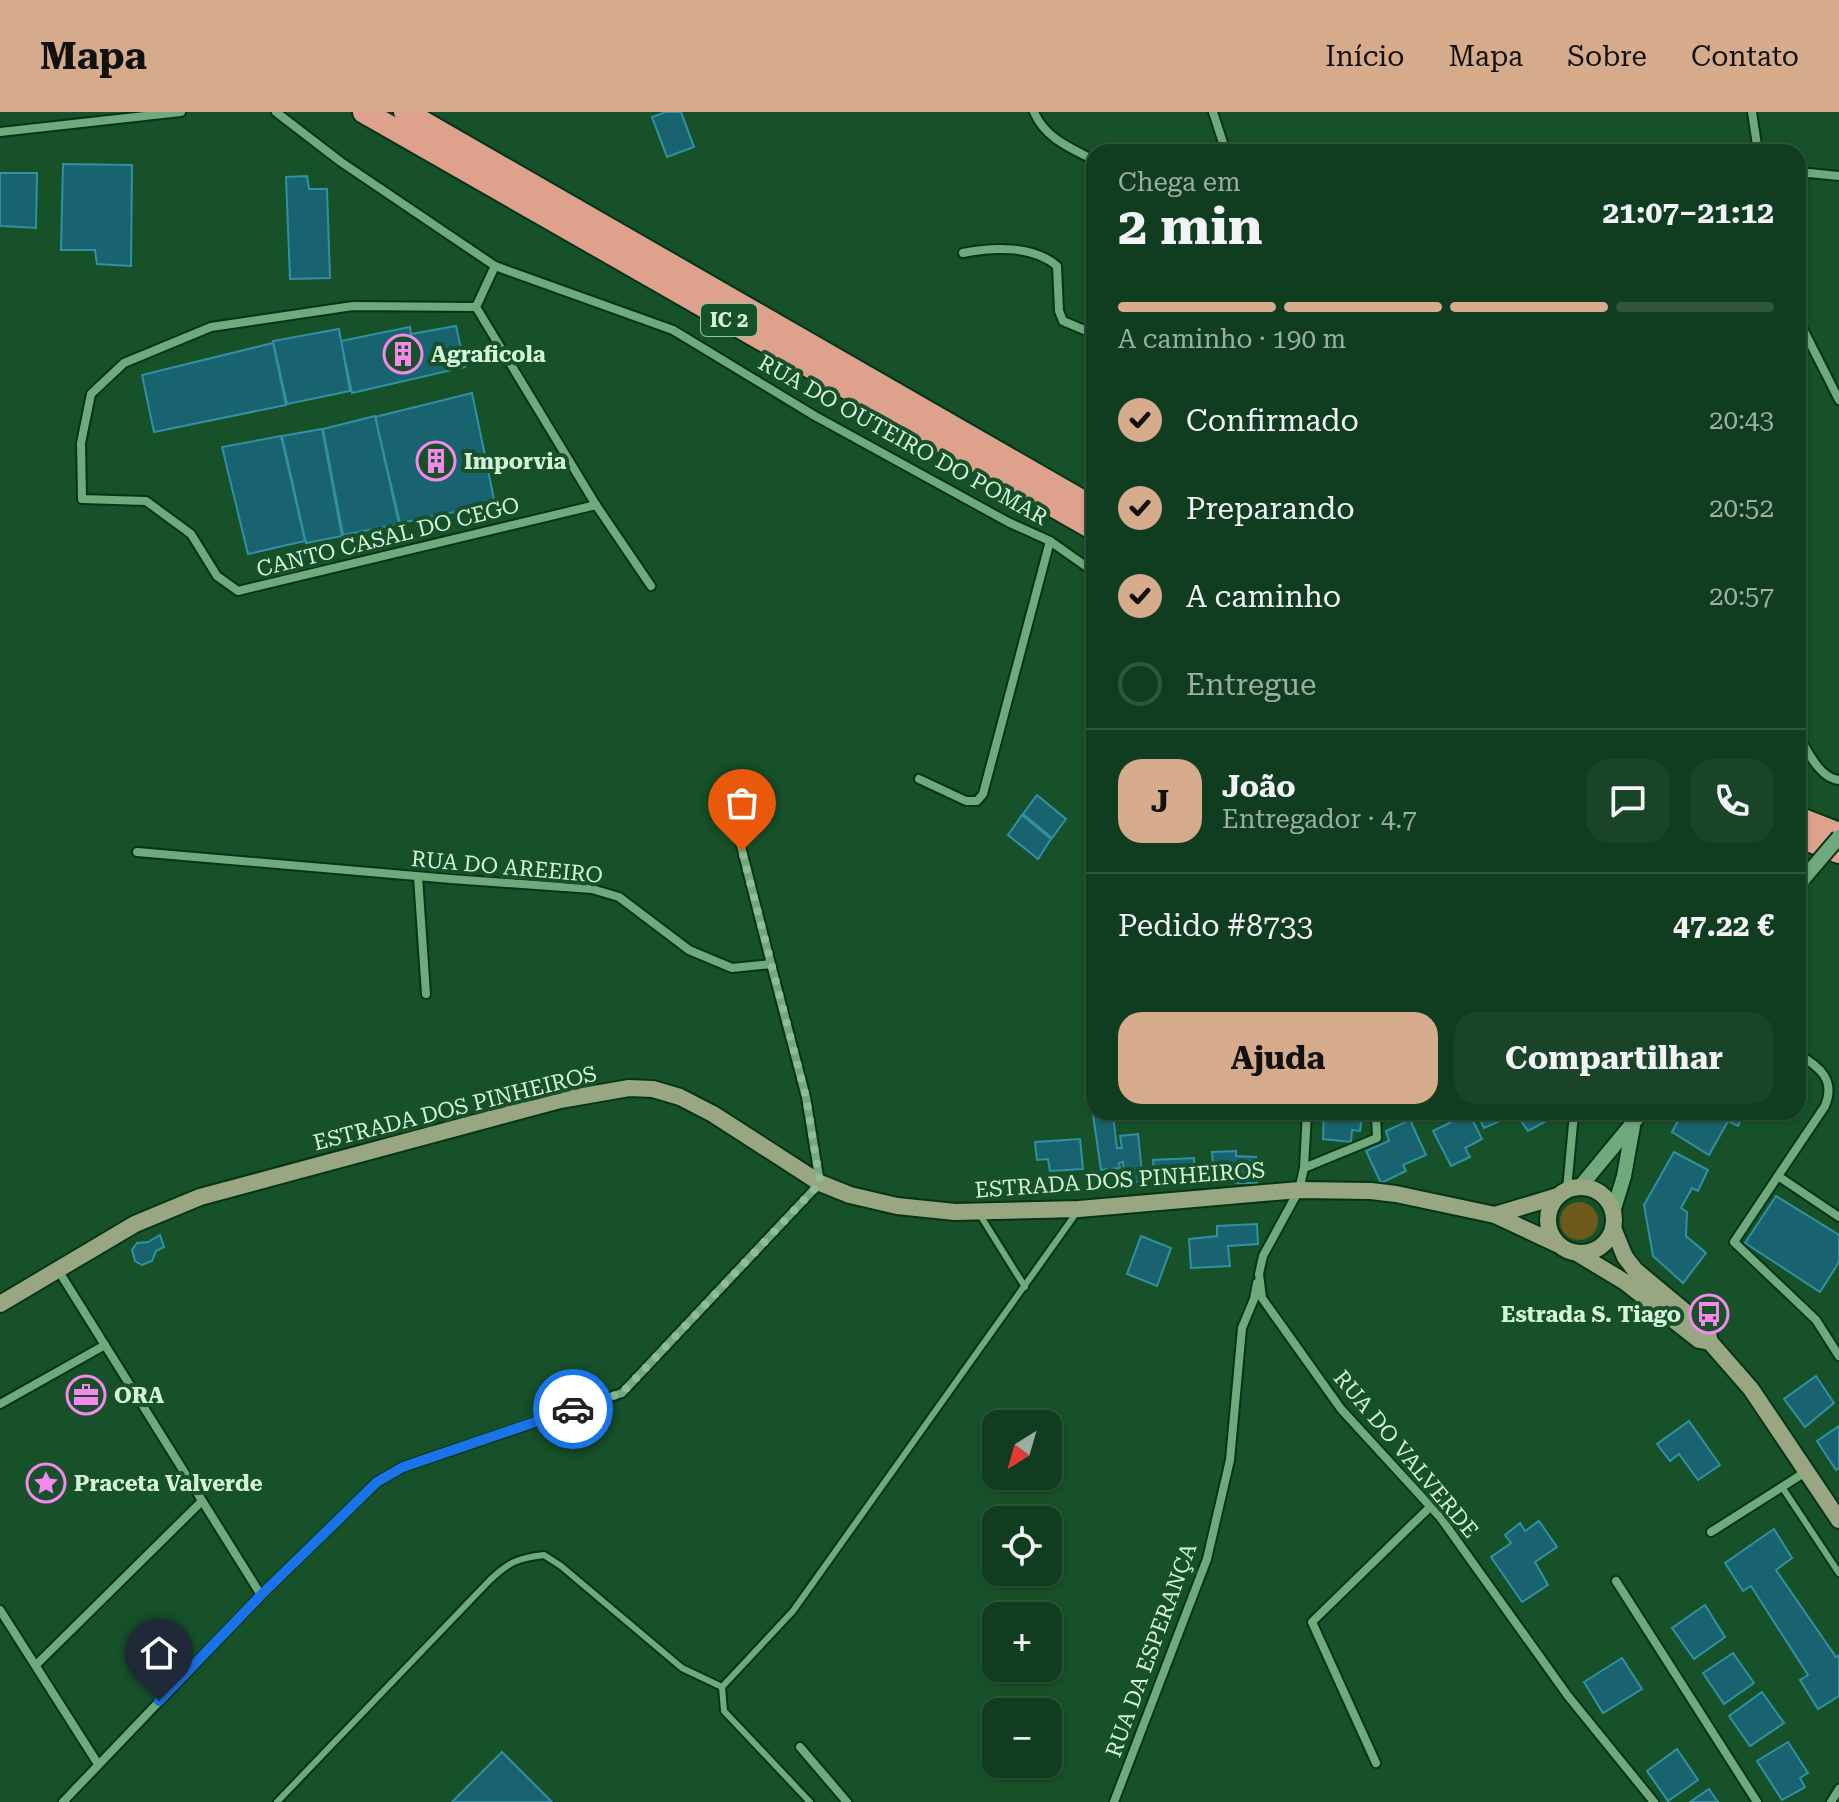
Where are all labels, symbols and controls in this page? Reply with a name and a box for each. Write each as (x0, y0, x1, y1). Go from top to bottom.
text: Mapa (40, 34, 147, 78)
text: Início (1325, 40, 1404, 73)
text: Mapa (1448, 40, 1523, 73)
text: Sobre (1567, 40, 1647, 73)
text: Contato (1691, 40, 1799, 73)
text: Chega em (1118, 167, 1241, 197)
text: 21:07–21:12 (1602, 195, 1774, 230)
text: 2 min (1118, 196, 1263, 257)
road number: IC 2 (701, 304, 757, 336)
text: A caminho · 190 m (1118, 324, 1346, 354)
building icon: Agraficola (382, 333, 424, 375)
place label: Agraficola (431, 342, 546, 367)
street label: RUA DO OUTEIRO DO POMAR (754, 350, 1052, 530)
icon: check (1118, 398, 1162, 442)
text: Confirmado (1186, 403, 1359, 438)
text: 20:43 (1709, 405, 1774, 435)
building icon: Imporvia (415, 440, 457, 482)
place label: Imporvia (464, 449, 567, 474)
icon: check (1118, 486, 1162, 530)
text: Preparando (1186, 491, 1355, 526)
street label: CANTO CASAL DO CEGO (254, 492, 522, 582)
text: 20:52 (1709, 493, 1774, 523)
icon: check (1118, 574, 1162, 618)
text: A caminho (1186, 579, 1341, 614)
text: 20:57 (1709, 581, 1774, 611)
text: Entregue (1186, 667, 1316, 702)
button: chat (1586, 759, 1670, 843)
button: phone (1690, 759, 1774, 843)
pin (708, 769, 776, 851)
text: João (1222, 769, 1296, 804)
icon: bag (720, 781, 764, 825)
text: J (1151, 784, 1169, 819)
text: Entregador · 4.7 (1222, 804, 1417, 834)
street label: RUA DO AREEIRO (410, 846, 604, 888)
text: Pedido #8733 (1118, 908, 1313, 943)
text: 47.22 € (1673, 908, 1774, 943)
button: Ajuda (1118, 1012, 1438, 1104)
button: Compartilhar (1454, 1012, 1774, 1104)
street label: ESTRADA DOS PINHEIROS (311, 1061, 599, 1155)
street label: ESTRADA DOS PINHEIROS (974, 1157, 1266, 1203)
bus stop icon: Estrada S. Tiago (1688, 1293, 1730, 1335)
place label: Estrada S. Tiago (1501, 1302, 1681, 1327)
street label: RUA DO VALVERDE (1329, 1365, 1483, 1543)
courier (533, 1369, 613, 1449)
office icon: ORA (65, 1374, 107, 1416)
place label: ORA (114, 1383, 164, 1408)
icon: car (551, 1387, 595, 1431)
north arrow (982, 1410, 1062, 1490)
map controls (982, 1410, 1062, 1778)
place icon: Praceta Valverde (25, 1462, 67, 1504)
place label: Praceta Valverde (74, 1471, 263, 1496)
button: locate (982, 1506, 1062, 1586)
street label: RUA DA ESPERANÇA (1101, 1539, 1202, 1760)
button: + (982, 1602, 1062, 1682)
pin (125, 1619, 193, 1701)
icon: home (137, 1631, 181, 1675)
button: − (982, 1698, 1062, 1778)

